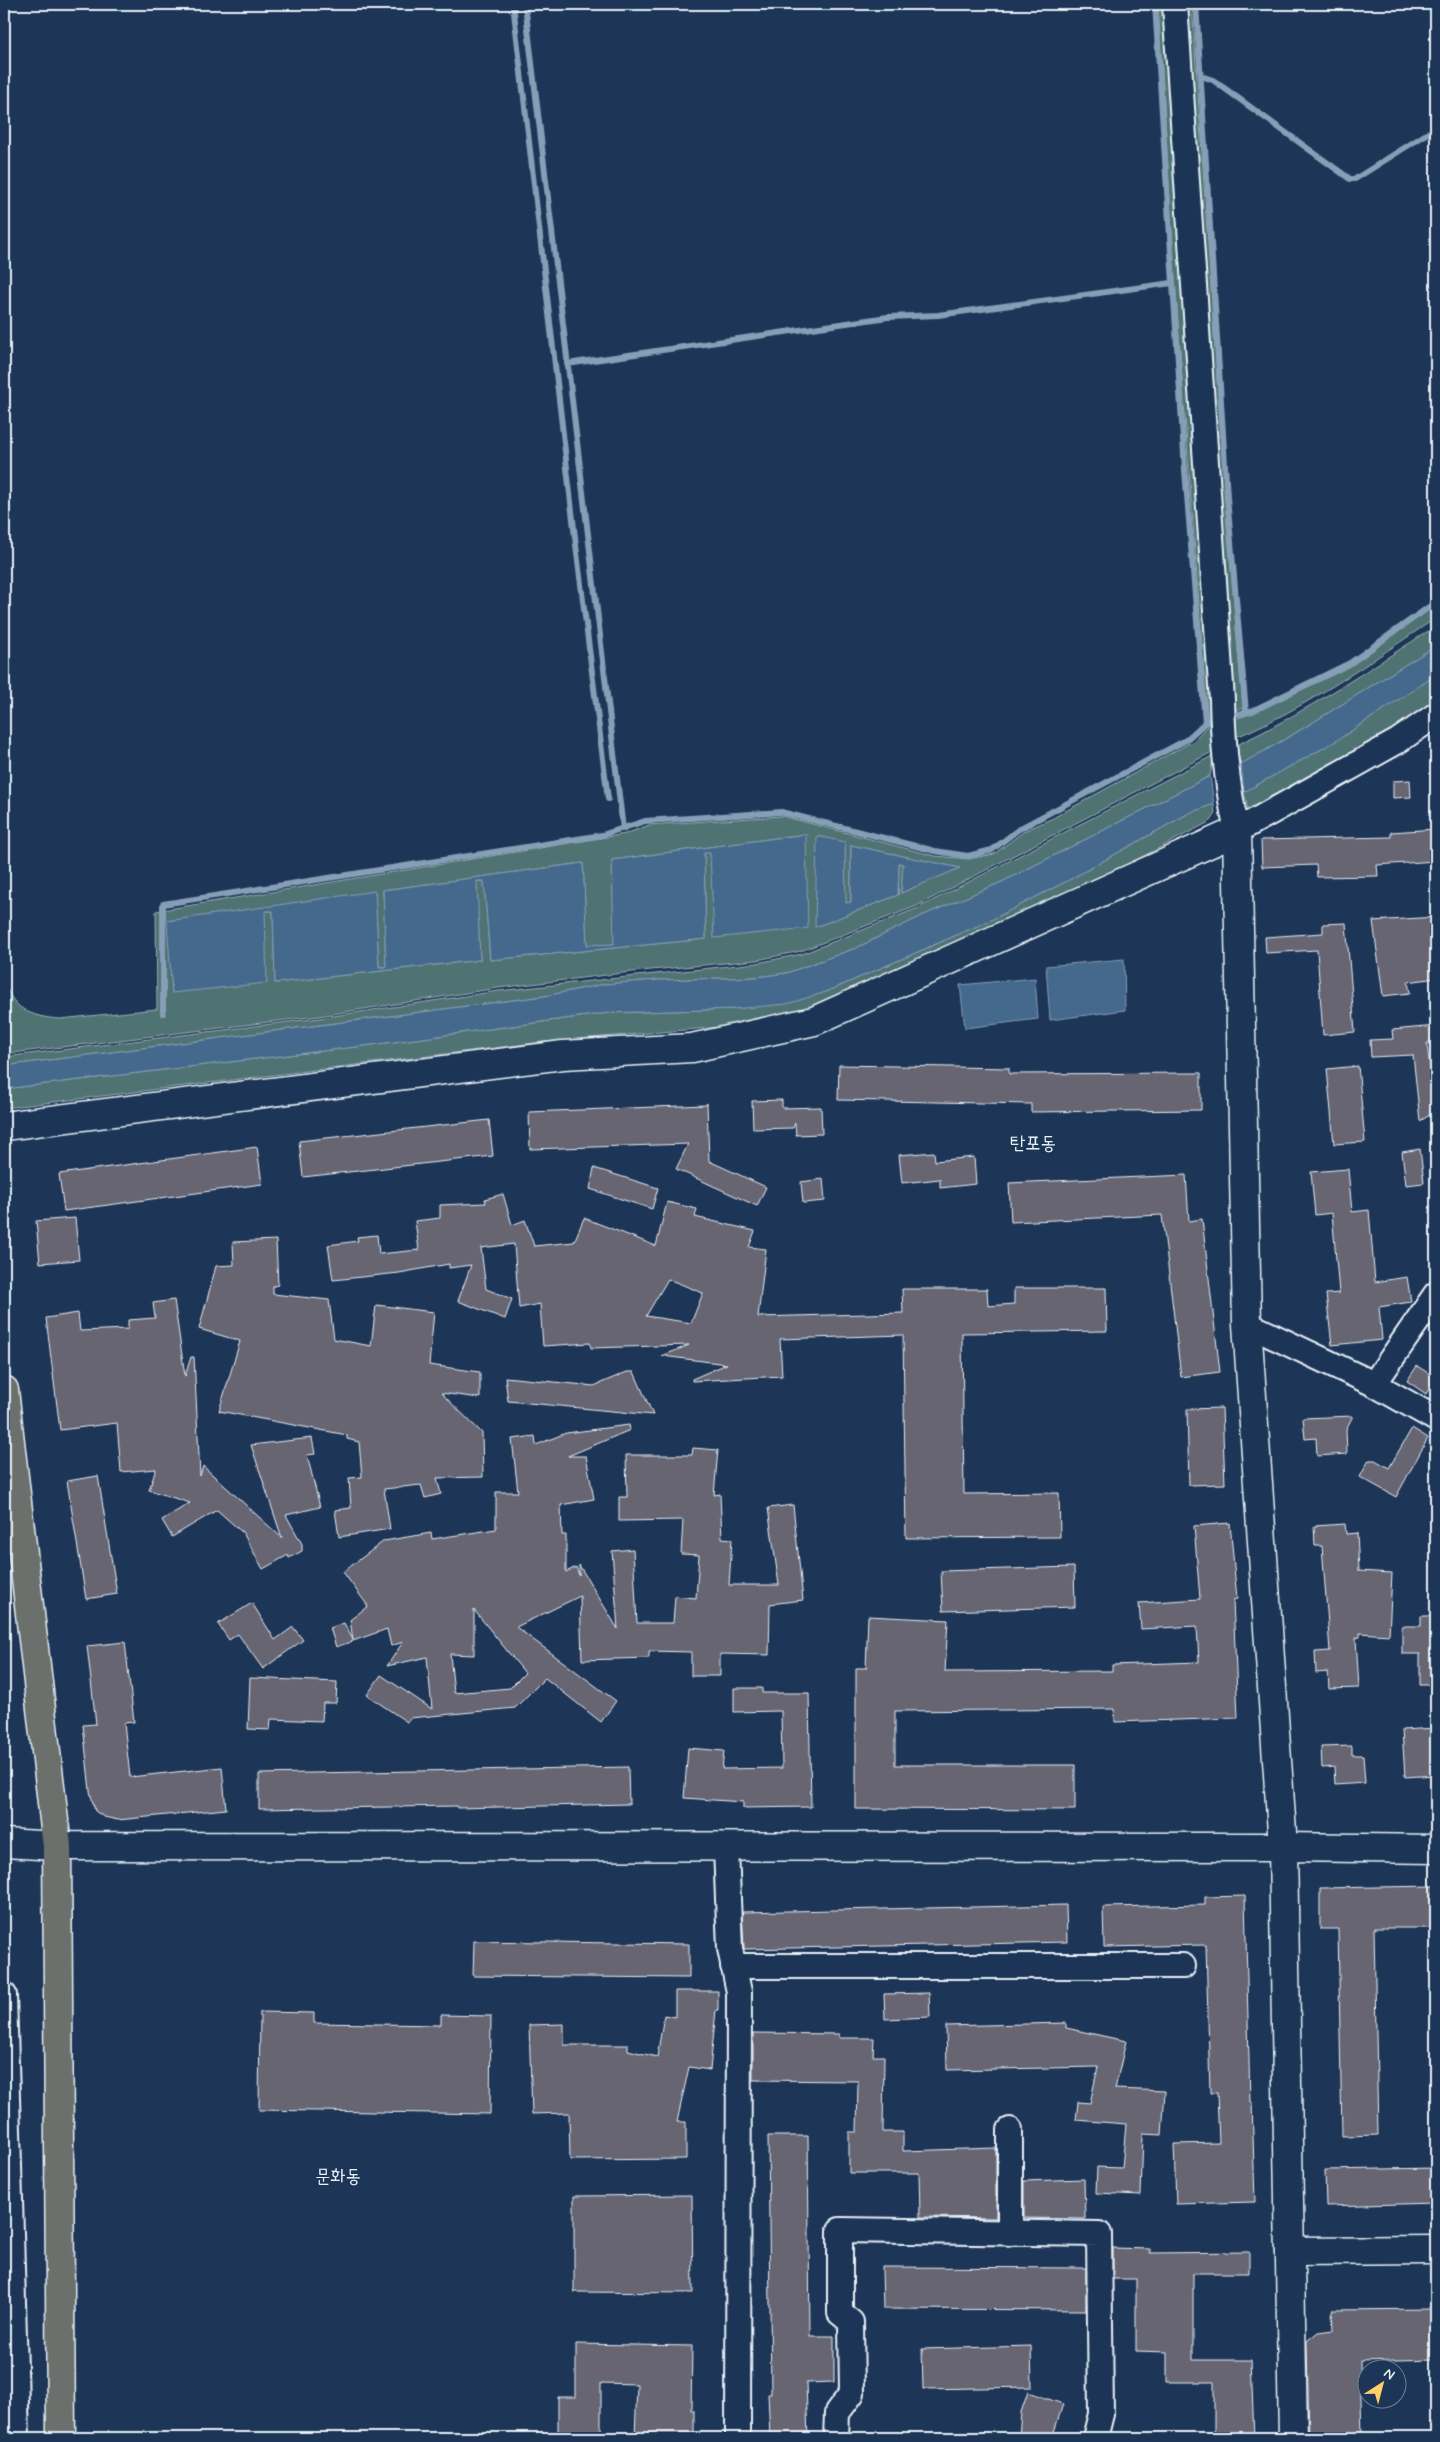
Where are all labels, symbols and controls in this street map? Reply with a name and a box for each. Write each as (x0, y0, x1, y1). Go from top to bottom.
district label: 탄포동 (1010, 1131, 1056, 1156)
district label: 문화동 (315, 2164, 361, 2189)
north arrow (1358, 2360, 1408, 2410)
text: N (1380, 2364, 1398, 2384)

